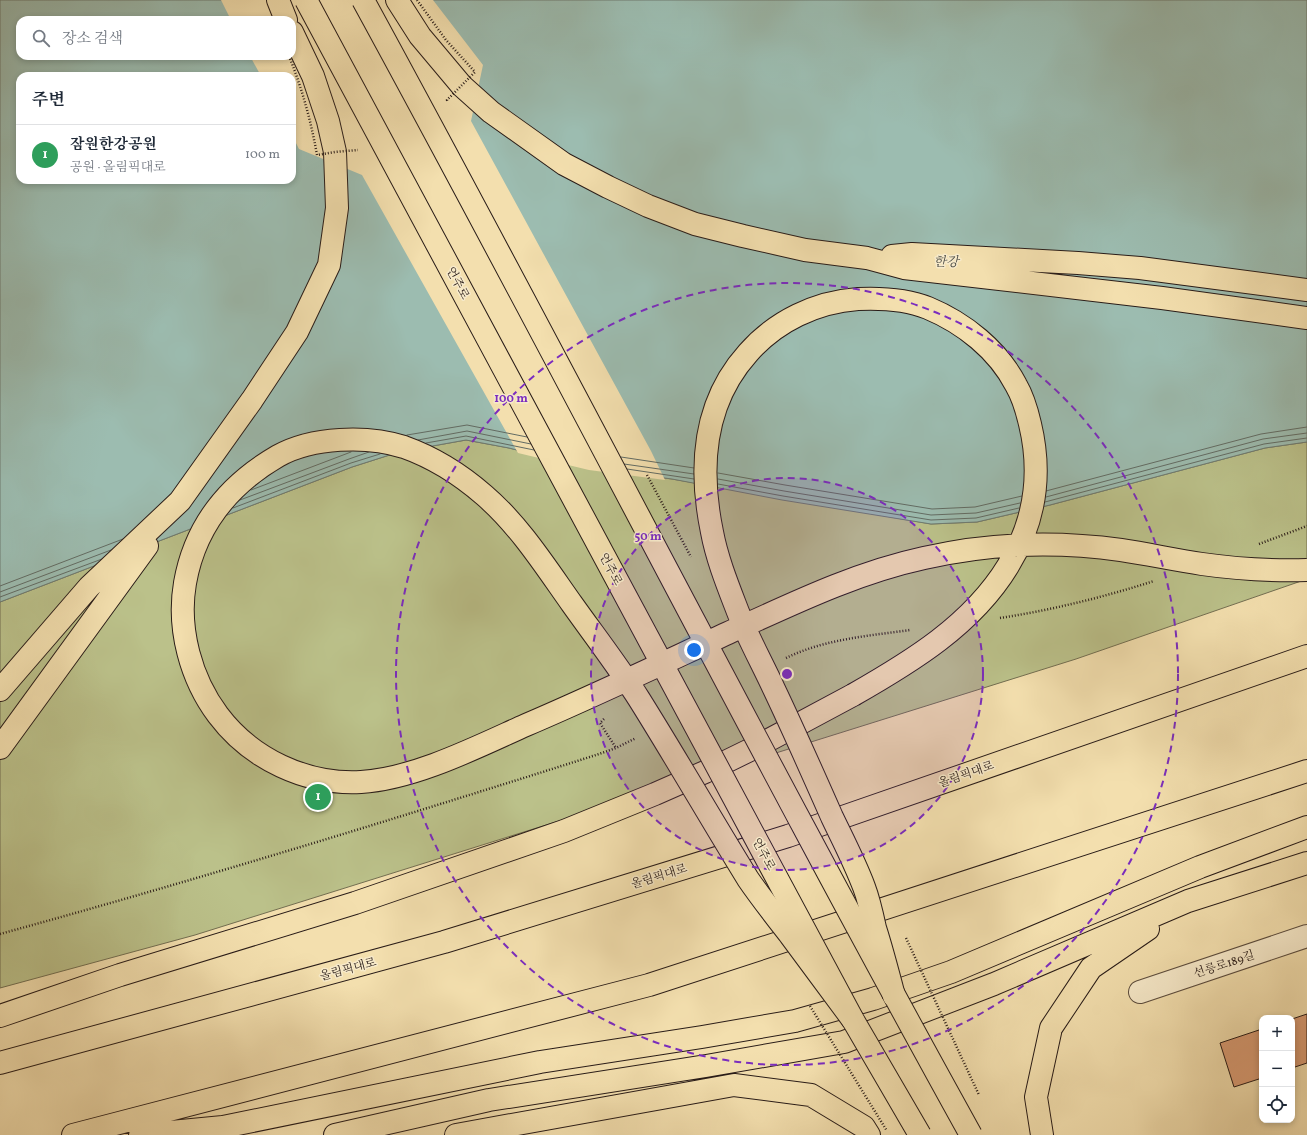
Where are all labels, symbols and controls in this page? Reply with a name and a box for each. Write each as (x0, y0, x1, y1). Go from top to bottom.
search box (16, 16, 296, 60)
icon: search (30, 27, 52, 49)
text: 장소 검색 (62, 29, 123, 50)
text: 주변 (32, 89, 65, 112)
text: 잠원한강공원 (70, 135, 157, 156)
text: 1 (42, 146, 48, 164)
text: 100 m (245, 146, 280, 164)
text: 공원 · 올림픽대로 (70, 159, 166, 177)
water label: 한강 (933, 254, 961, 272)
street label: 언주로 (442, 264, 473, 303)
text: 100 m (494, 391, 528, 407)
text: 50 m (634, 529, 662, 545)
street label: 언주로 (595, 550, 626, 589)
your location (684, 640, 704, 660)
centre of rings (780, 667, 794, 681)
street label: 올림픽대로 (936, 758, 997, 792)
pin: 1 (305, 782, 331, 812)
street label: 언주로 (748, 835, 779, 874)
street label: 올림픽대로 (629, 861, 690, 893)
street label: 선릉로189길 (1192, 948, 1257, 982)
street label: 올림픽대로 (318, 955, 379, 985)
map controls (1259, 1015, 1295, 1123)
button: + (1259, 1015, 1295, 1051)
button: − (1259, 1051, 1295, 1087)
button: locate (1259, 1087, 1295, 1123)

